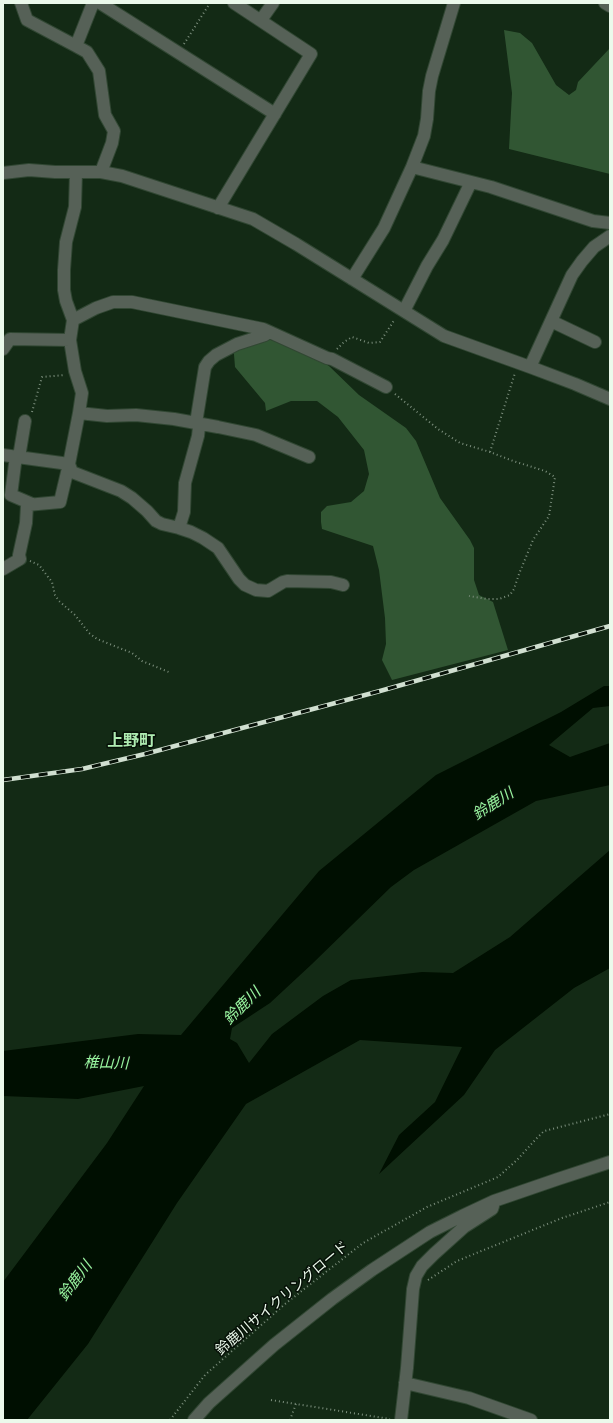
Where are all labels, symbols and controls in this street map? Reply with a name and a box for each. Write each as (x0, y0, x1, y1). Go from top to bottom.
district label: 上野町 (107, 731, 155, 751)
water label: 鈴鹿川 (469, 784, 517, 824)
water label: 鈴鹿川 (220, 984, 264, 1028)
water label: 椎山川 (83, 1054, 129, 1072)
street label: 鈴鹿川サイクリングロード (212, 1238, 352, 1358)
water label: 鈴鹿川 (54, 1258, 96, 1304)

